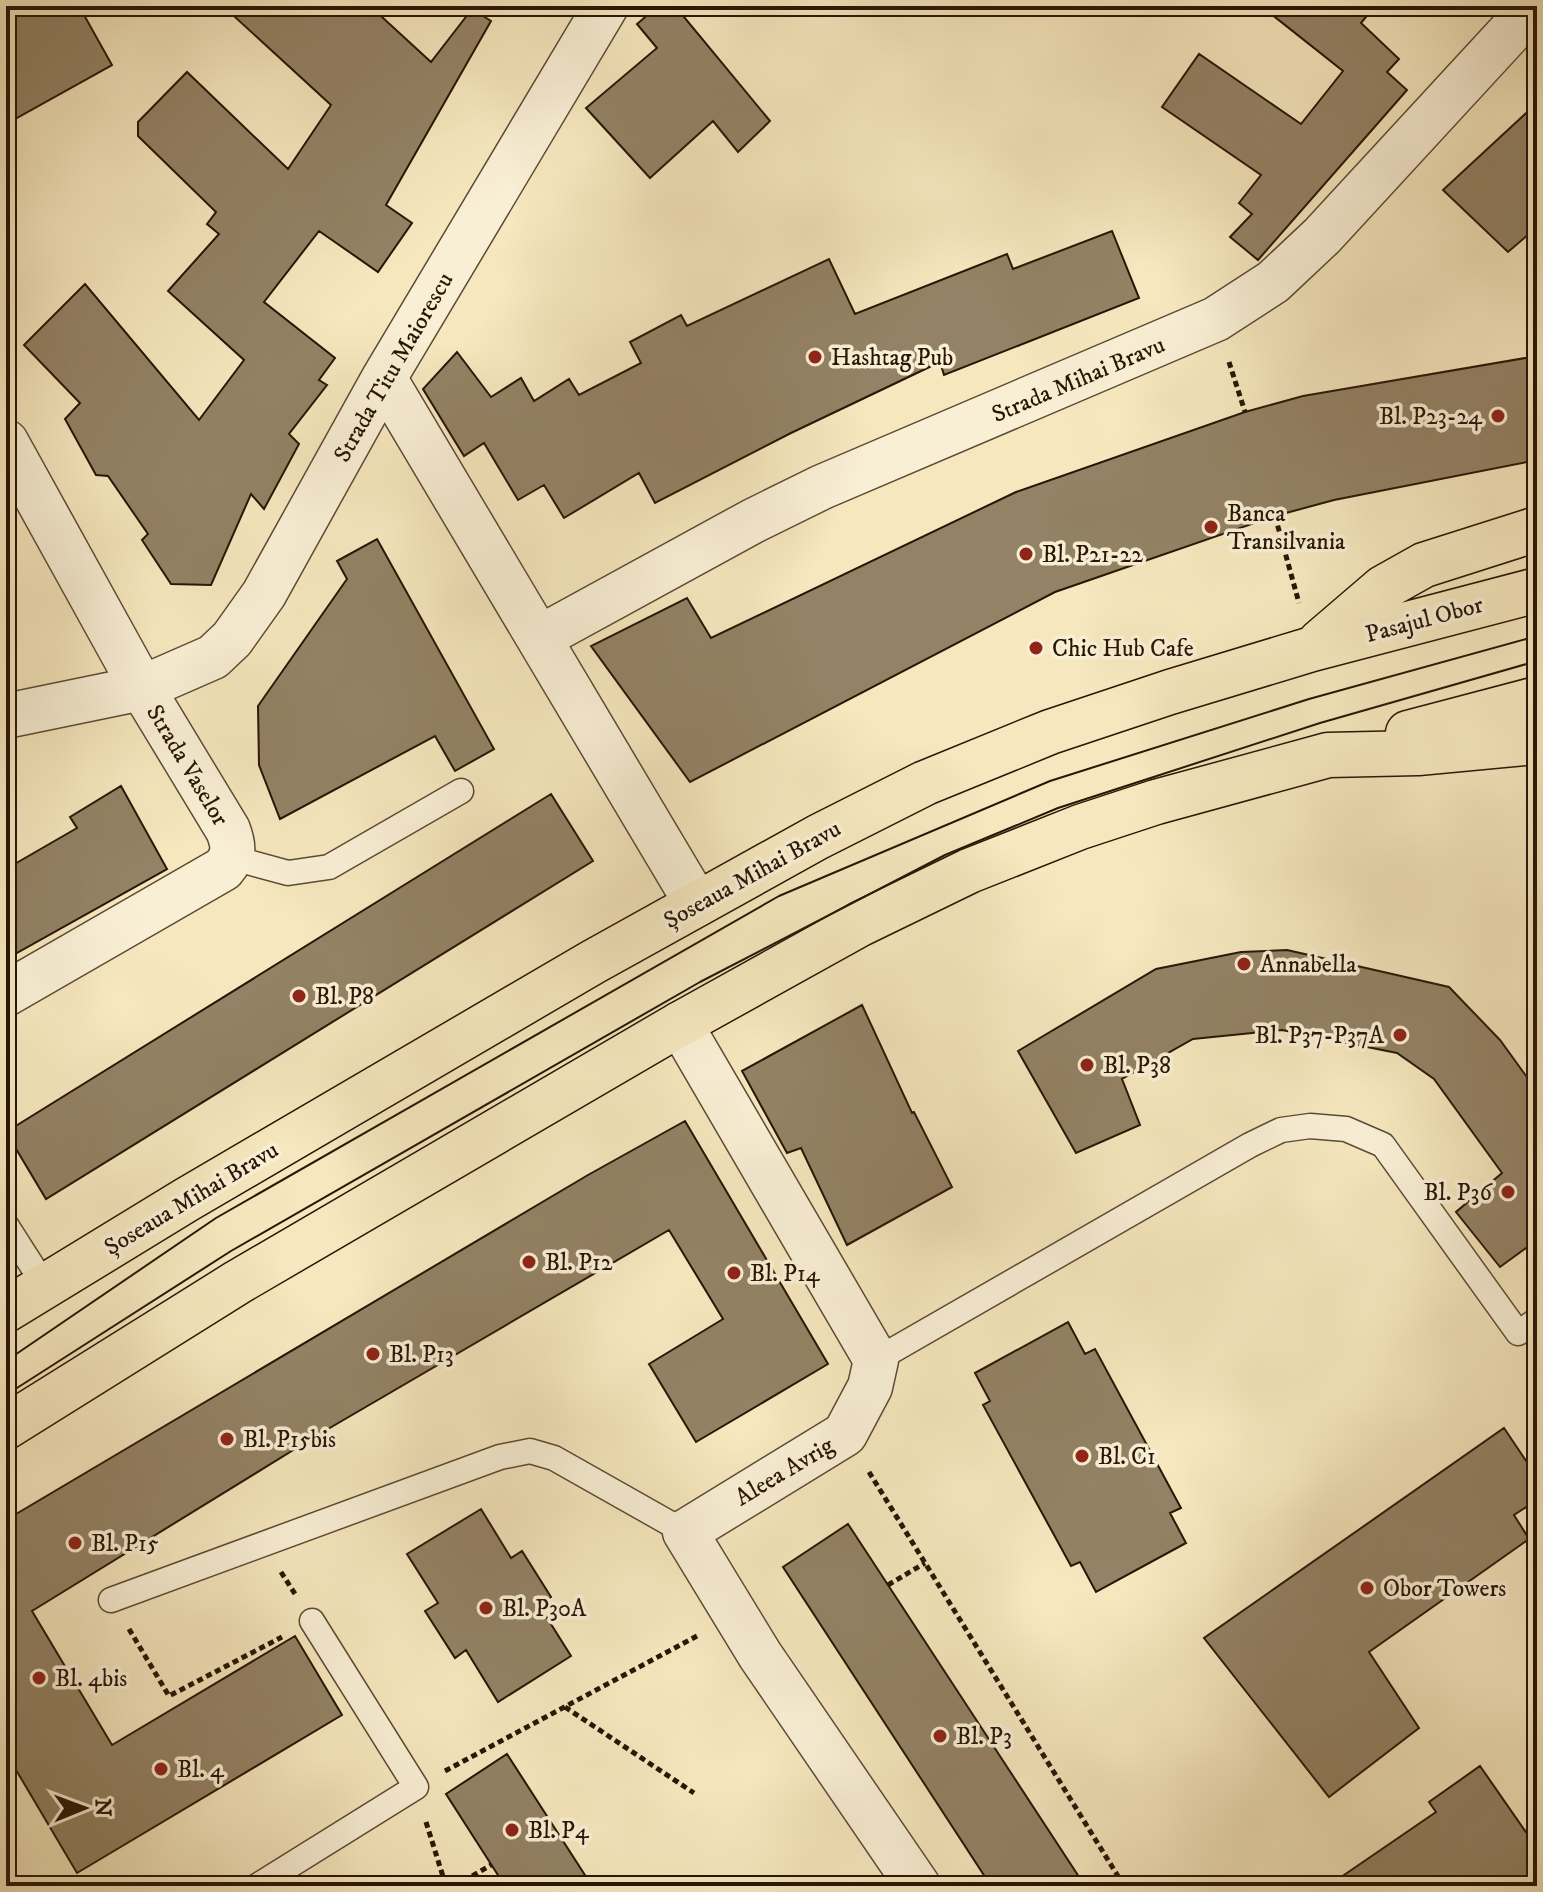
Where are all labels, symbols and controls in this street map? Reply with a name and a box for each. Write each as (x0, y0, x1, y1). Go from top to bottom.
street label: Strada Titu Maiorescu (327, 267, 460, 468)
street label: Strada Mihai Bravu (987, 330, 1169, 430)
place label: Hashtag Pub (831, 343, 953, 373)
marker: Hashtag Pub (806, 348, 824, 366)
place label: Bl. P23-24 (1379, 402, 1483, 432)
marker: Bl. P23-24 (1489, 407, 1507, 425)
place label: Banca Transilvania (1227, 499, 1346, 557)
marker: Banca Transilvania (1202, 518, 1220, 536)
place label: Bl. P21-22 (1042, 540, 1143, 570)
marker: Bl. P21-22 (1017, 545, 1035, 563)
street label: Pasajul Obor (1362, 590, 1487, 650)
place label: Chic Hub Cafe (1052, 634, 1194, 664)
marker: Chic Hub Cafe (1027, 639, 1045, 657)
street label: Strada Vaselor (139, 699, 235, 832)
street label: Șoseaua Mihai Bravu (659, 814, 846, 936)
place label: Annabella (1260, 950, 1357, 980)
marker: Annabella (1235, 955, 1253, 973)
place label: Bl. P8 (315, 982, 374, 1012)
marker: Bl. P8 (290, 987, 308, 1005)
place label: Bl. P37-P37A (1255, 1021, 1385, 1051)
marker: Bl. P37-P37A (1391, 1026, 1409, 1044)
place label: Bl. P38 (1103, 1051, 1171, 1081)
marker: Bl. P38 (1078, 1056, 1096, 1074)
street label: Șoseaua Mihai Bravu (99, 1135, 284, 1263)
place label: Bl. P36 (1424, 1178, 1494, 1208)
marker: Bl. P36 (1499, 1183, 1517, 1201)
place label: Bl. P12 (545, 1248, 613, 1278)
marker: Bl. P12 (520, 1253, 538, 1271)
place label: Bl. P14 (750, 1259, 821, 1289)
marker: Bl. P14 (725, 1264, 743, 1282)
place label: Bl. P13 (389, 1340, 454, 1370)
marker: Bl. P13 (364, 1345, 382, 1363)
place label: Bl. P15bis (243, 1425, 336, 1455)
marker: Bl. P15bis (218, 1430, 236, 1448)
street label: Aleea Avrig (730, 1431, 840, 1513)
place label: Bl. C1 (1098, 1442, 1156, 1472)
marker: Bl. C1 (1073, 1447, 1091, 1465)
place label: Bl. P15 (91, 1529, 159, 1559)
marker: Bl. P15 (66, 1534, 84, 1552)
place label: Obor Towers (1383, 1574, 1506, 1604)
marker: Obor Towers (1358, 1579, 1376, 1597)
place label: Bl. P30A (502, 1594, 587, 1624)
marker: Bl. P30A (477, 1599, 495, 1617)
place label: Bl. 4bis (55, 1664, 127, 1694)
marker: Bl. 4bis (30, 1669, 48, 1687)
place label: Bl. P3 (956, 1722, 1012, 1752)
marker: Bl. P3 (931, 1727, 949, 1745)
place label: Bl. 4 (177, 1755, 225, 1785)
marker: Bl. 4 (152, 1760, 170, 1778)
north arrow (44, 1768, 124, 1848)
text: N (89, 1798, 116, 1817)
place label: Bl. P4 (528, 1816, 590, 1846)
marker: Bl. P4 (503, 1821, 521, 1839)

